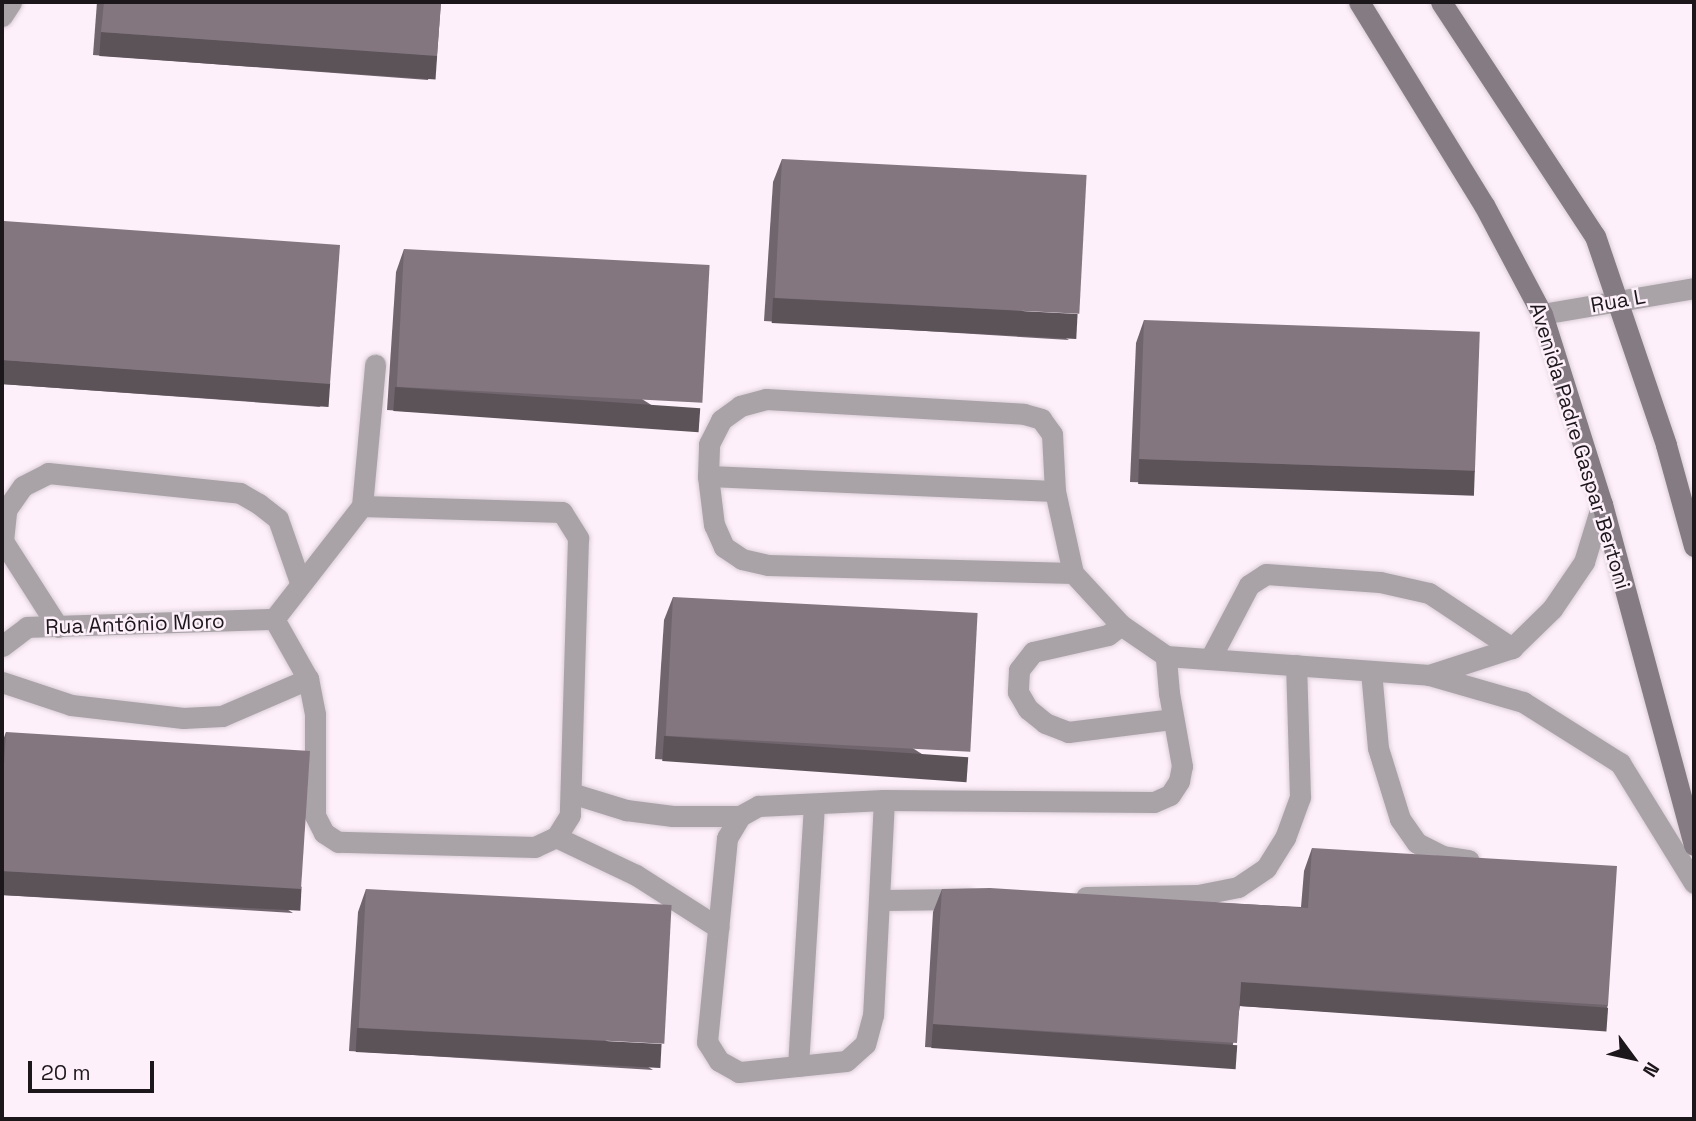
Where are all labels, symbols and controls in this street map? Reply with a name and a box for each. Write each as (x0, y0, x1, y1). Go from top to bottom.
street label: Rua L (1589, 284, 1647, 318)
street label: Avenida Padre Gaspar Bertoni (1524, 300, 1636, 592)
street label: Rua Antônio Moro (45, 608, 225, 640)
north arrow (1598, 1023, 1668, 1093)
scale bar (32, 1048, 158, 1092)
text: N (1637, 1058, 1665, 1082)
text: 20 m (41, 1059, 91, 1086)

